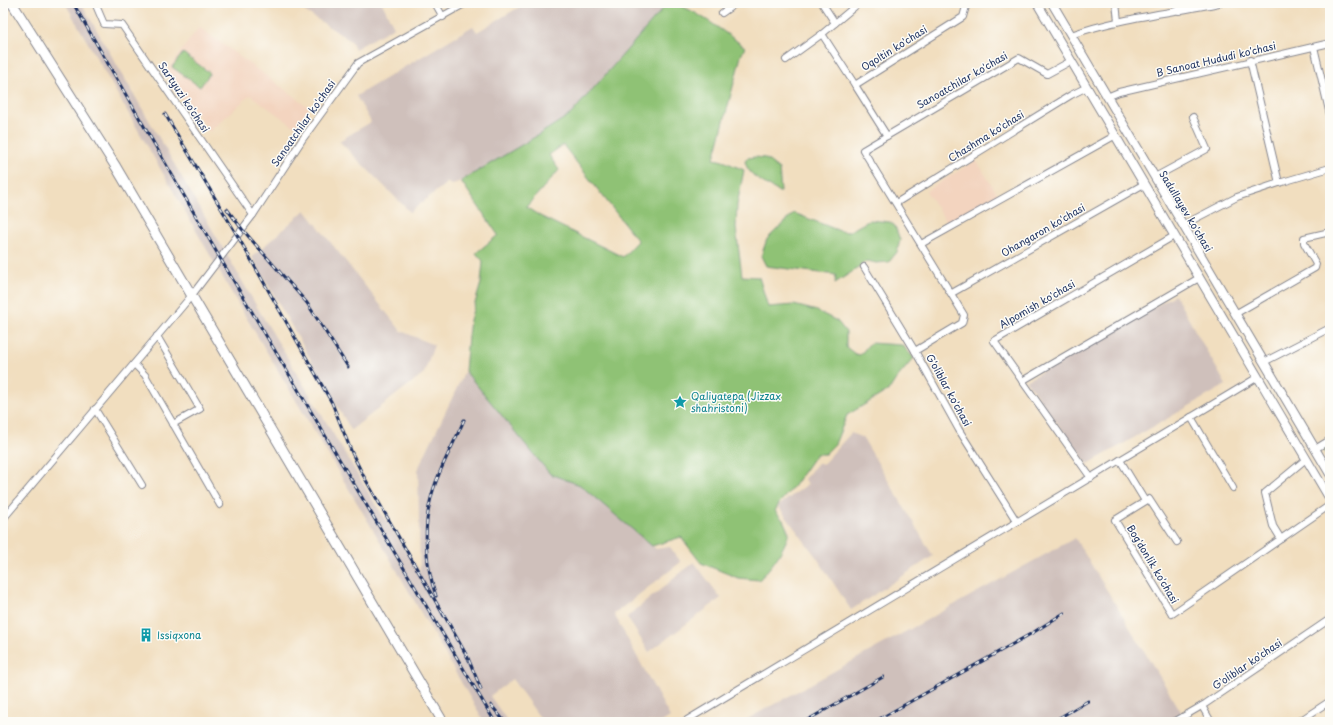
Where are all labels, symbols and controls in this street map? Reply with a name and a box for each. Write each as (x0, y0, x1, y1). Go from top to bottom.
street label: Oqoltin ko'chasi (858, 21, 930, 74)
street label: B Sanoat Hududi ko'chasi (1155, 37, 1277, 80)
street label: Sanoatchilar ko'chasi (913, 47, 1010, 112)
street label: Sartyuzi ko'chasi (155, 58, 214, 135)
street label: Sanoatchilar ko'chasi (267, 76, 338, 169)
street label: Chashma ko'chasi (945, 106, 1027, 165)
street label: Sadullayev ko'chasi (1156, 167, 1217, 254)
street label: Ohangaron ko'chasi (998, 199, 1088, 260)
street label: Alpomish ko'chasi (996, 276, 1078, 331)
street label: G'oliblar ko'chasi (923, 351, 976, 429)
place label: Qaliyatepa (Jizzax shahristoni) (691, 388, 782, 415)
place icon: Qaliyatepa (Jizzax shahristoni) (672, 394, 688, 410)
street label: Bog'donlik ko'chasi (1124, 522, 1183, 606)
building icon: Issiqxona (138, 627, 154, 643)
place label: Issiqxona (157, 627, 202, 642)
street label: G'oliblar ko'chasi (1209, 635, 1285, 692)

